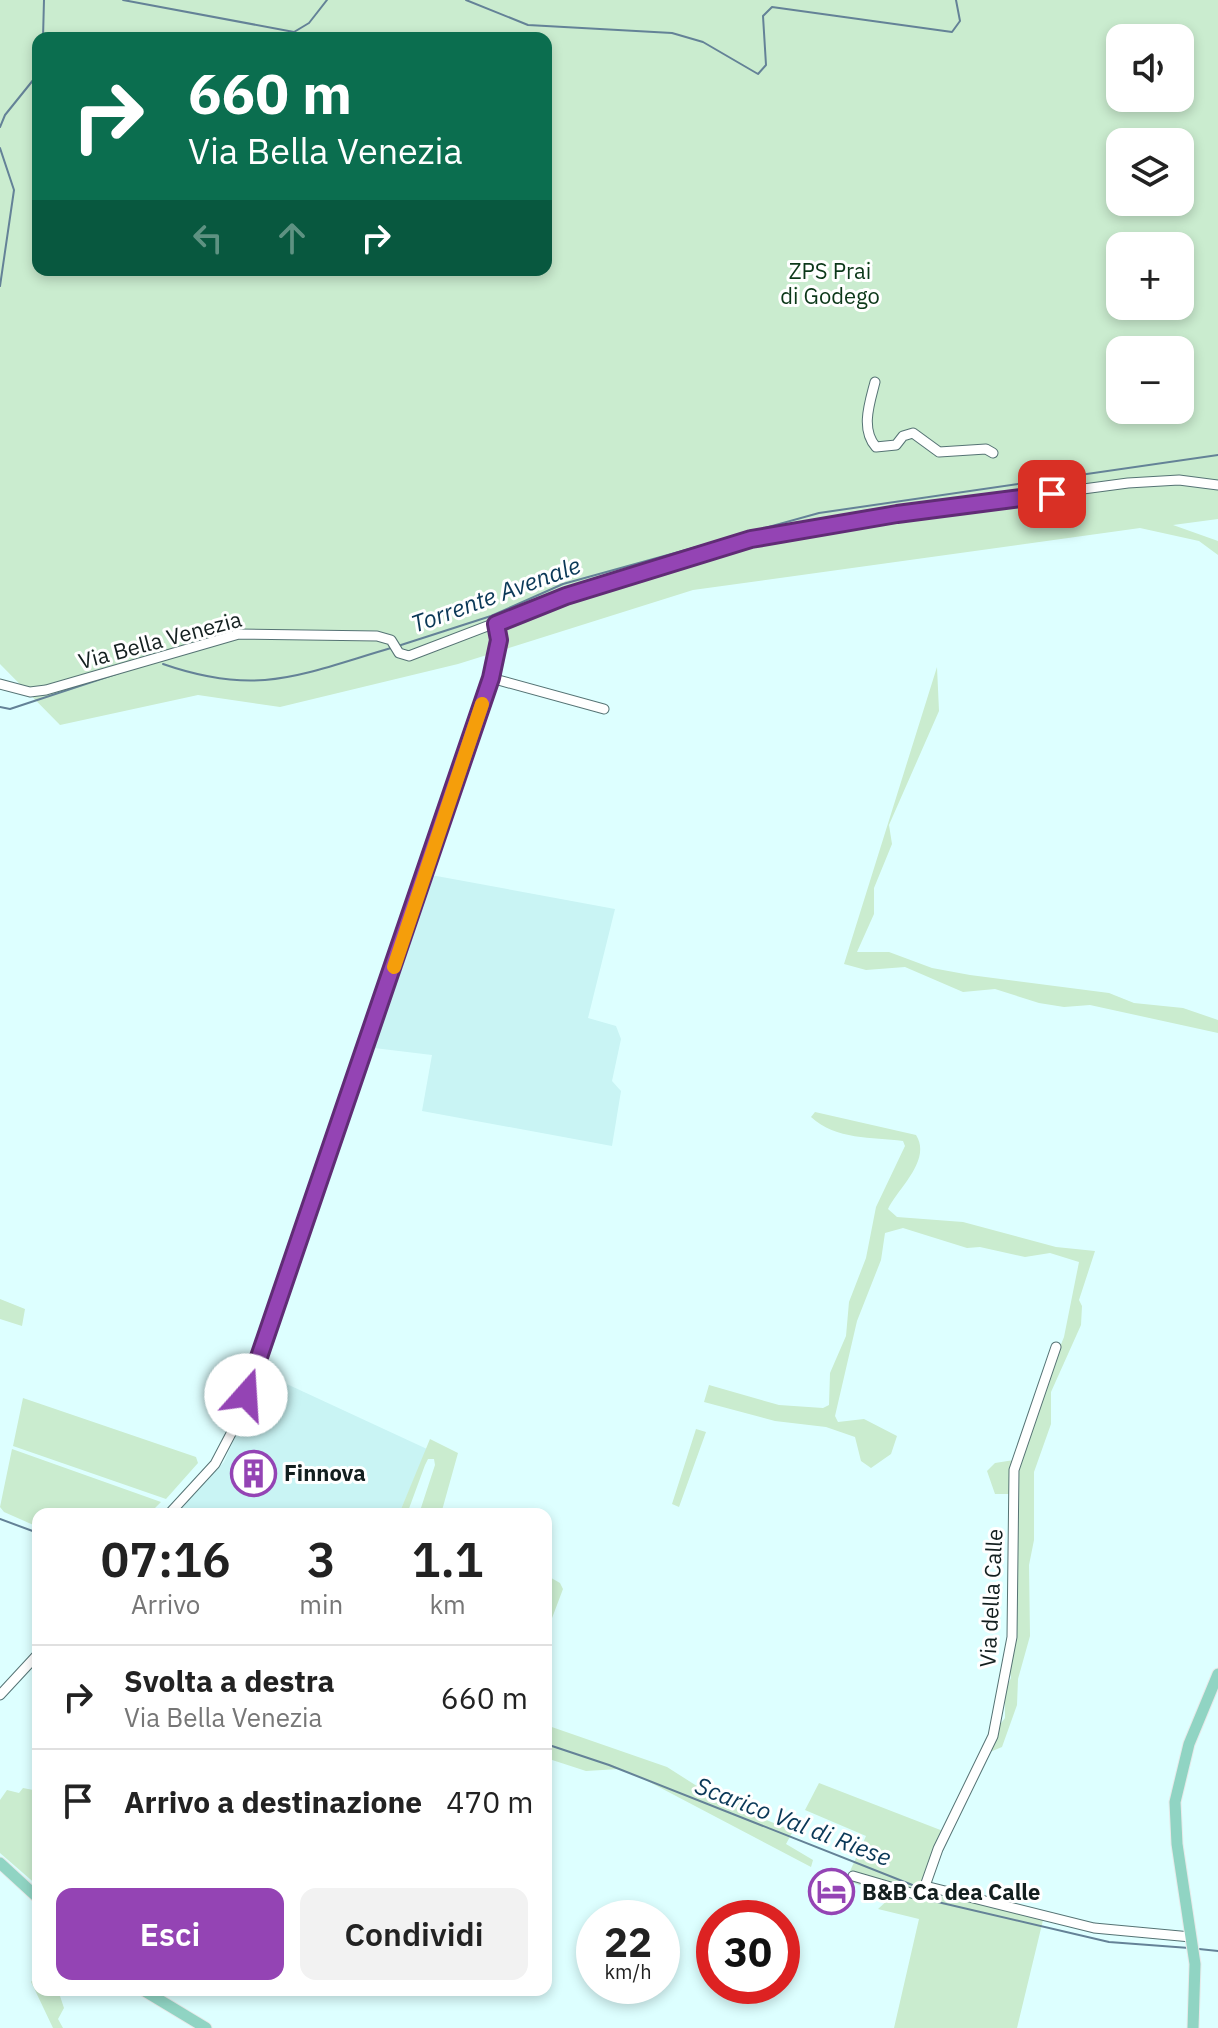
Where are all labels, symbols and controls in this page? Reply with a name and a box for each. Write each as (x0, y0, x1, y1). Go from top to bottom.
map controls (1106, 24, 1194, 424)
button: sound (1106, 24, 1194, 112)
text: 660 m (188, 57, 352, 129)
icon: right (56, 64, 160, 168)
text: Via Bella Venezia (188, 127, 463, 174)
button: layers (1106, 128, 1194, 216)
icon: left (186, 216, 230, 260)
icon: ahead (270, 216, 314, 260)
icon: right (354, 216, 398, 260)
button: + (1106, 232, 1194, 320)
park label: ZPS Prai di Godego (780, 256, 880, 310)
button: − (1106, 336, 1194, 424)
pin (1018, 460, 1086, 528)
icon: arrive (1030, 472, 1074, 516)
water label: Torrente Avenale (407, 549, 585, 640)
street label: Via Bella Venezia (75, 604, 245, 675)
position arrow (204, 1353, 288, 1437)
building icon: Finnova (229, 1449, 277, 1497)
place label: Finnova (284, 1458, 366, 1487)
text: 07:16 (100, 1528, 231, 1590)
text: 3 (307, 1528, 336, 1590)
text: 1.1 (412, 1528, 484, 1590)
street label: Via della Calle (972, 1528, 1009, 1668)
text: Arrivo (131, 1587, 200, 1621)
text: min (299, 1587, 343, 1621)
text: km (429, 1587, 466, 1621)
text: Svolta a destra (124, 1661, 335, 1700)
icon: right (56, 1675, 100, 1719)
text: 660 m (441, 1678, 528, 1717)
text: Via Bella Venezia (124, 1700, 322, 1734)
water label: Scarico Val di Riese (691, 1769, 896, 1873)
icon: arrive (56, 1779, 100, 1823)
text: Arrivo a destinazione (124, 1782, 422, 1821)
text: 470 m (446, 1782, 533, 1821)
hotel icon: B&B Ca dea Calle (807, 1868, 855, 1916)
place label: B&B Ca dea Calle (862, 1877, 1040, 1906)
button: Esci (56, 1888, 284, 1980)
button: Condividi (300, 1888, 528, 1980)
speed limit sign: 30 (696, 1900, 800, 2004)
text: 22 (604, 1916, 652, 1968)
text: km/h (604, 1958, 652, 1985)

